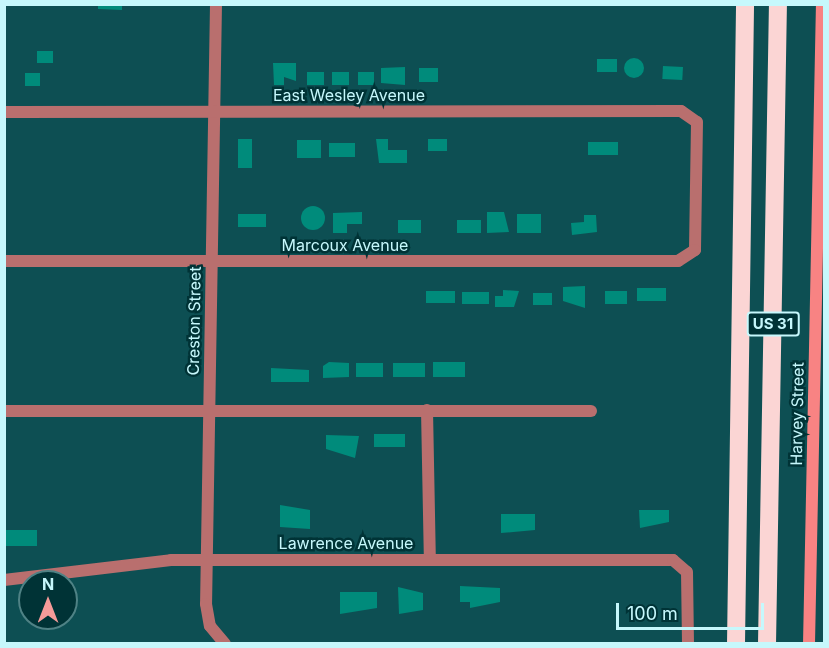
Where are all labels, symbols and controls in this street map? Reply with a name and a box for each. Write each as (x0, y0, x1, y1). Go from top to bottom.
street label: East Wesley Avenue (273, 85, 425, 105)
street label: Marcoux Avenue (282, 235, 408, 255)
street label: Creston Street (183, 266, 205, 376)
road number: US 31 (746, 312, 800, 336)
street label: Harvey Street (786, 362, 808, 466)
street label: Lawrence Avenue (279, 533, 413, 553)
north arrow (18, 570, 78, 630)
text: N (42, 574, 54, 594)
scale bar (619, 591, 768, 629)
text: 100 m (627, 603, 678, 624)

